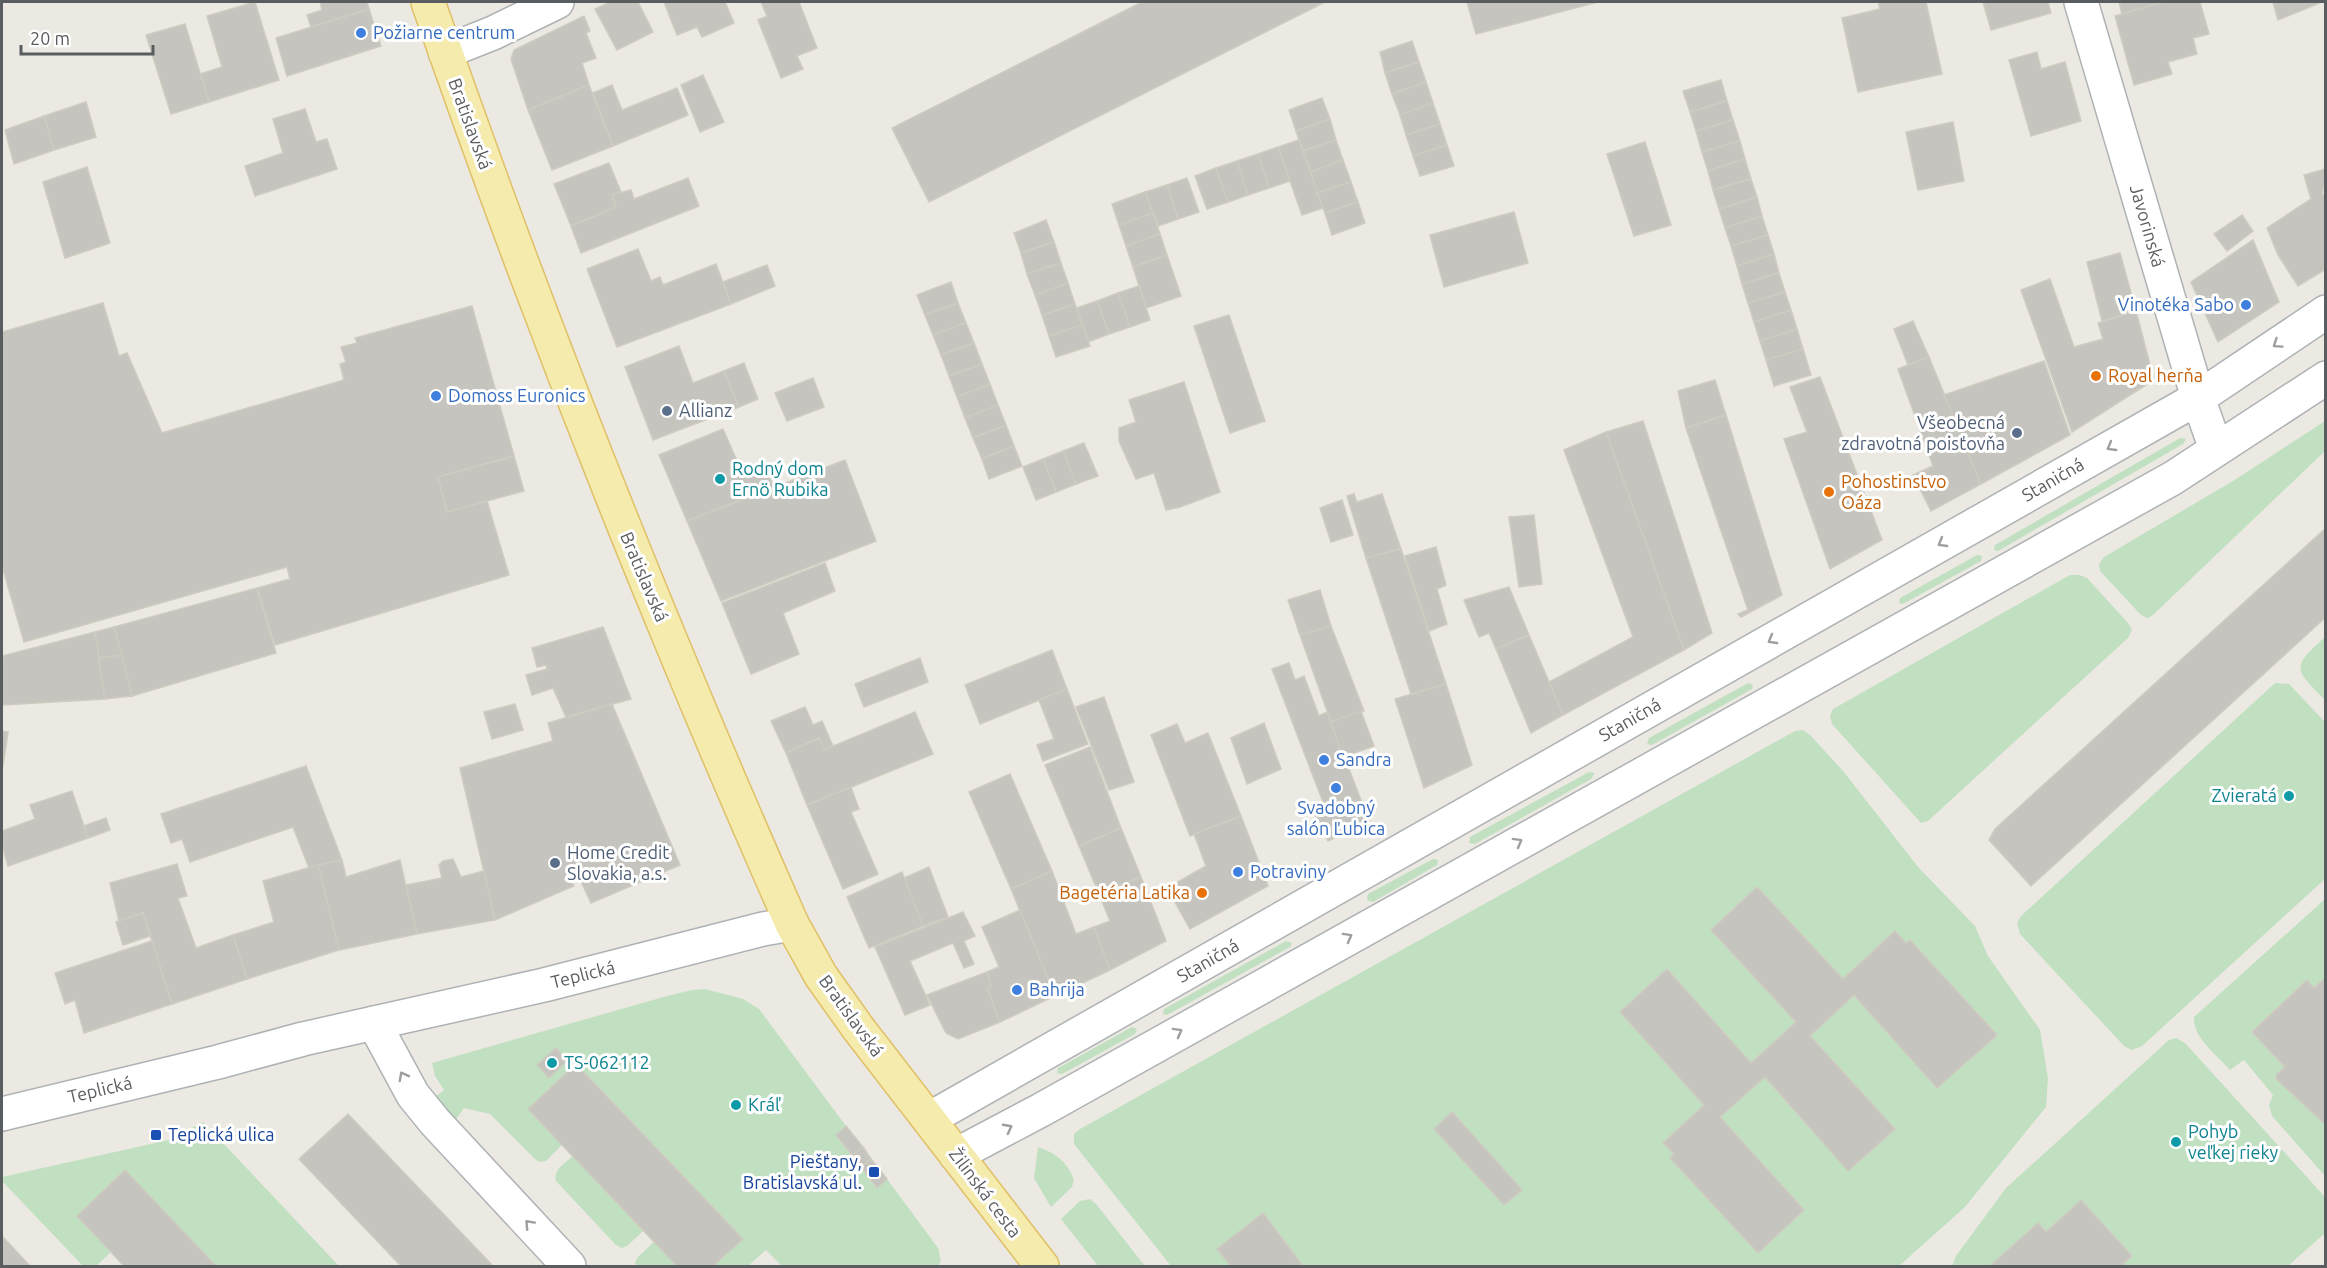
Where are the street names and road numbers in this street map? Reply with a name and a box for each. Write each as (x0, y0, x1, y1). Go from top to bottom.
street label: Bratislavská (445, 75, 497, 172)
street label: Javorinská (2127, 182, 2169, 269)
street label: Staničná (2018, 453, 2087, 505)
street label: Bratislavská (617, 529, 673, 625)
street label: Staničná (1595, 693, 1664, 745)
street label: Staničná (1173, 934, 1242, 986)
street label: Teplická (549, 956, 617, 992)
street label: Bratislavská (816, 971, 888, 1060)
street label: Teplická (66, 1072, 134, 1106)
street label: Žilinská cesta (946, 1143, 1027, 1241)

